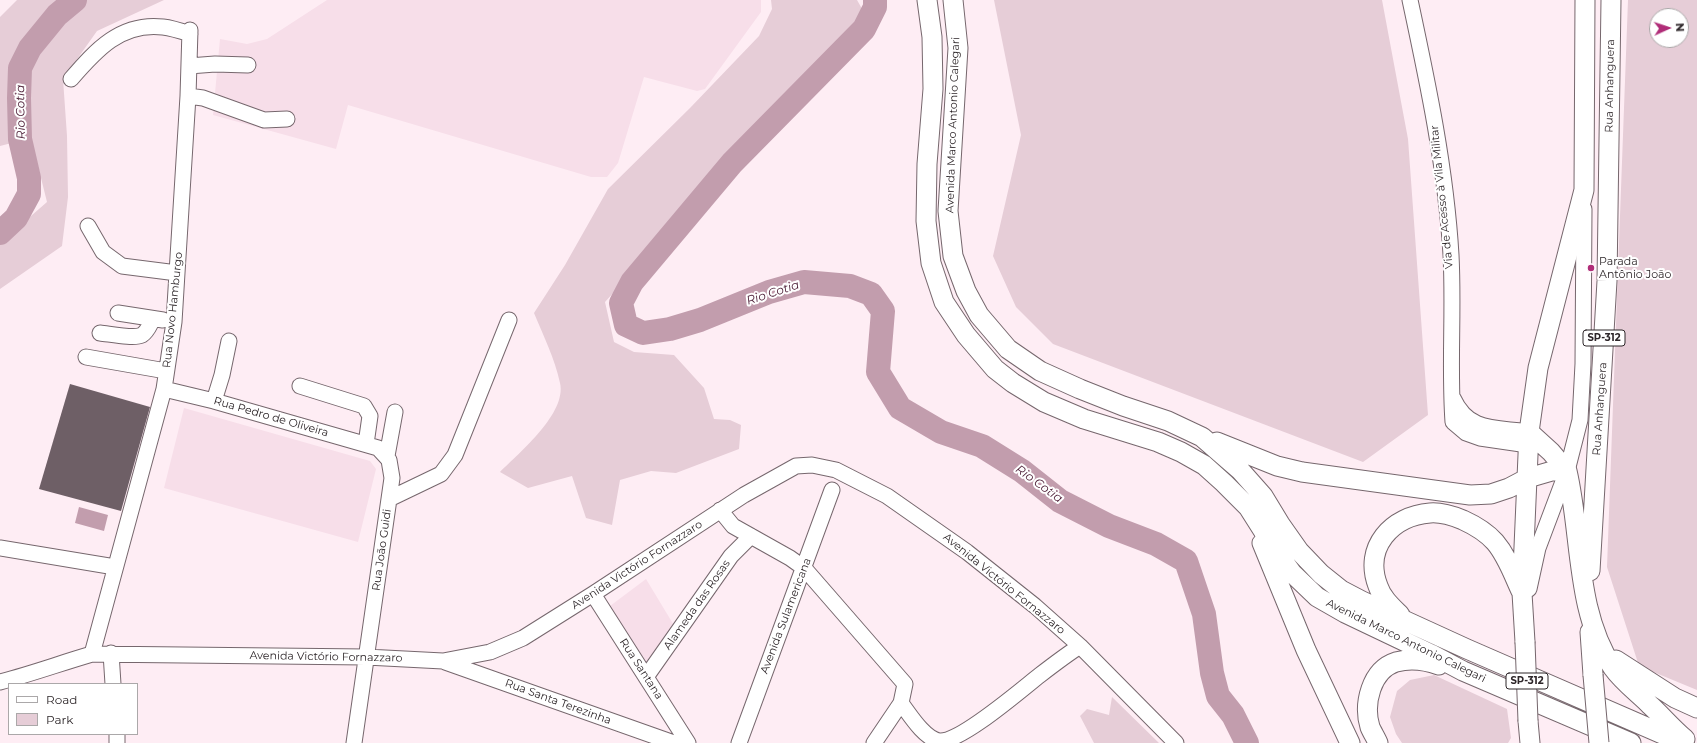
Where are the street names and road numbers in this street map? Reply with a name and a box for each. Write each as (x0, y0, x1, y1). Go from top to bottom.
street label: Avenida Marco Antonio Calegari (943, 37, 963, 213)
street label: Rua Anhanguera (1603, 39, 1617, 133)
street label: Via de Acesso à Vila Militar (1428, 124, 1456, 270)
street label: Rua Novo Hamburgo (160, 251, 186, 369)
road number: SP-312 (1583, 330, 1625, 346)
street label: Rua Anhanguera (1590, 362, 1610, 456)
street label: Rua Pedro de Oliveira (212, 394, 330, 440)
street label: Rua João Guidi (370, 508, 394, 592)
street label: Avenida Victório Fornazzaro (569, 518, 705, 612)
street label: Avenida Victório Fornazzaro (940, 531, 1068, 637)
street label: Avenida Sulamericana (758, 556, 814, 676)
street label: Alameda das Rosas (661, 557, 733, 653)
street label: Avenida Marco Antonio Calegari (1324, 596, 1488, 686)
street label: Rua Santana (616, 636, 666, 702)
street label: Avenida Victório Fornazzaro (249, 649, 403, 665)
road number: SP-312 (1506, 673, 1548, 689)
street label: Rua Santa Terezinha (503, 677, 613, 727)

